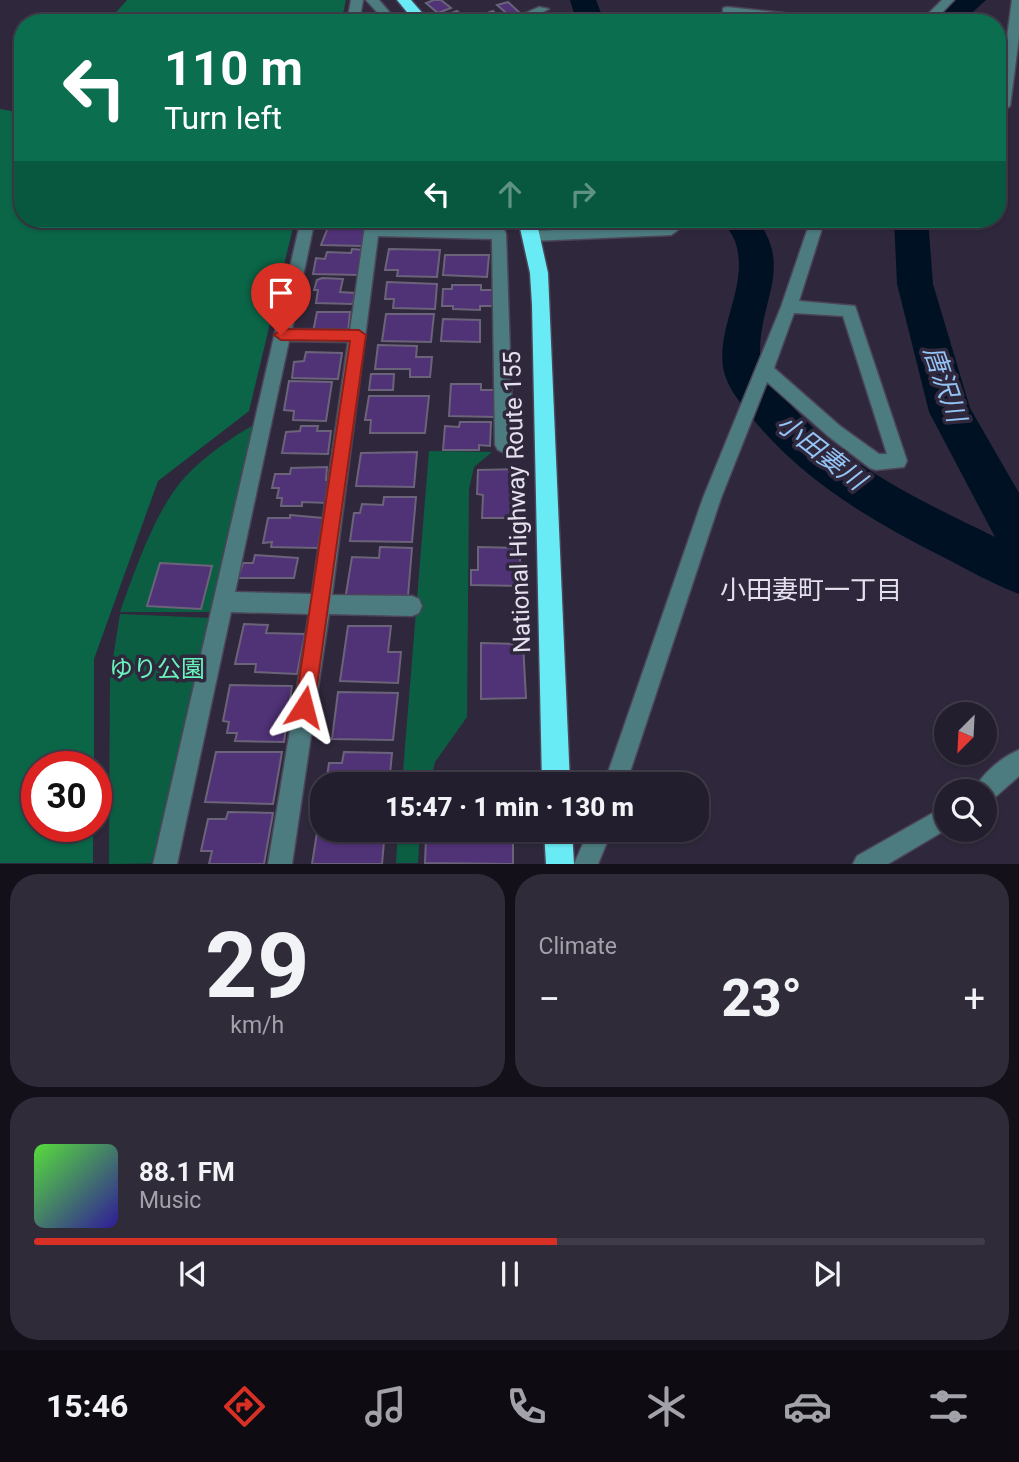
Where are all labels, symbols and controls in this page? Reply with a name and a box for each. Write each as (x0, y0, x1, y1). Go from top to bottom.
text: 110 m (164, 40, 303, 97)
icon: left (49, 42, 140, 133)
text: Turn left (164, 99, 282, 137)
icon: left (418, 175, 456, 213)
icon: ahead (491, 175, 529, 213)
icon: right (564, 175, 602, 213)
pin (251, 263, 311, 335)
icon: arrive (262, 274, 300, 312)
water label: 唐沢川 (918, 342, 973, 429)
street label: National Highway Route 155 (498, 350, 536, 654)
water label: 小田妻川 (771, 408, 874, 498)
district label: 小田妻町一丁目 (720, 575, 902, 605)
park label: ゆり公園 (109, 655, 205, 683)
position arrow (267, 670, 341, 744)
north arrow (934, 702, 998, 765)
map controls (934, 702, 997, 842)
speed limit sign: 30 (21, 751, 112, 842)
button: search (934, 779, 997, 842)
text: 15:47 · 1 min · 130 m (385, 792, 634, 822)
text: 29 (205, 913, 309, 1019)
text: Climate (539, 933, 617, 960)
text: 23° (722, 968, 802, 1029)
text: − (539, 977, 560, 1021)
text: + (963, 977, 985, 1021)
text: km/h (230, 1012, 284, 1039)
text: 88.1 FM (139, 1157, 235, 1187)
text: Music (139, 1187, 201, 1214)
icon: previous (174, 1255, 212, 1293)
icon: pause (491, 1255, 529, 1293)
icon: next (808, 1255, 846, 1293)
icon: directions (220, 1382, 269, 1431)
icon: music (361, 1382, 410, 1431)
icon: phone (502, 1382, 551, 1431)
icon: climate (642, 1382, 691, 1431)
icon: car (783, 1382, 832, 1431)
icon: filters (924, 1382, 973, 1431)
text: 15:46 (46, 1387, 128, 1425)

